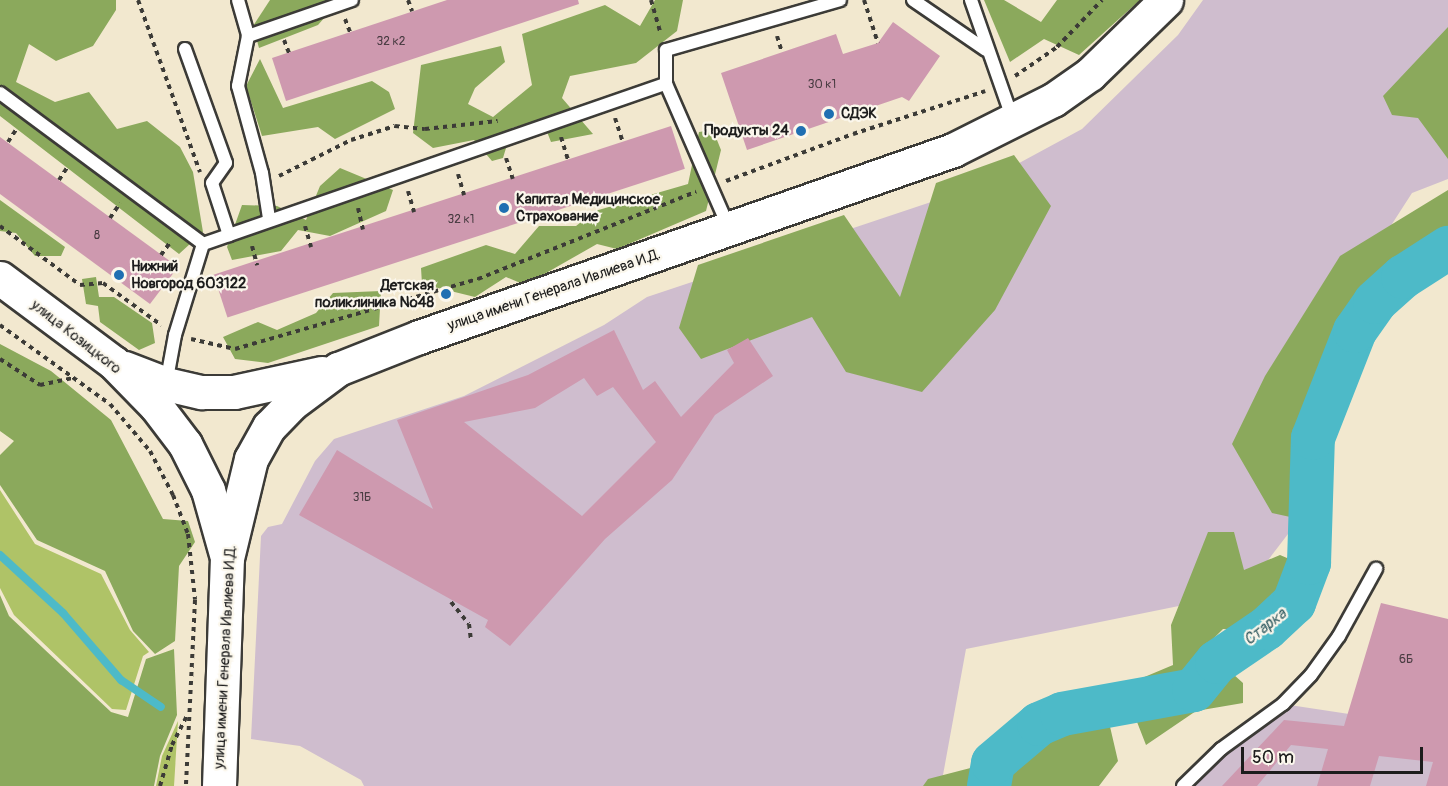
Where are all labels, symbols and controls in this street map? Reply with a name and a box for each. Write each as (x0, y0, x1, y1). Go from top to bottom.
house number: 32 к2 (377, 35, 405, 49)
house number: 30 к1 (808, 78, 836, 92)
place label: СДЭК (841, 105, 877, 123)
marker: СДЭК (822, 107, 836, 121)
place label: Продукты 24 (704, 122, 789, 140)
marker: Продукты 24 (794, 124, 808, 138)
place label: Капитал Медицинское Страхование (516, 190, 660, 225)
marker: Капитал Медицинское Страхование (497, 201, 511, 215)
house number: 32 к1 (448, 213, 474, 227)
house number: 8 (94, 229, 100, 243)
street label: улица имени Генерала Ивлиева И.Д. (445, 245, 663, 335)
place label: Нижний Новгород 603122 (131, 257, 246, 292)
marker: Нижний Новгород 603122 (112, 268, 126, 282)
place label: Детская поликлиника №48 (315, 276, 434, 311)
marker: Детская поликлиника №48 (439, 287, 453, 301)
street label: улица Козицкого (27, 296, 125, 378)
house number: 31Б (353, 491, 371, 505)
street label: улица имени Генерала Ивлиева И.Д. (210, 545, 240, 769)
water label: Старка (1240, 604, 1290, 650)
house number: 6Б (1399, 653, 1413, 667)
scale bar (1244, 735, 1426, 773)
text: 50 m (1252, 746, 1294, 769)

